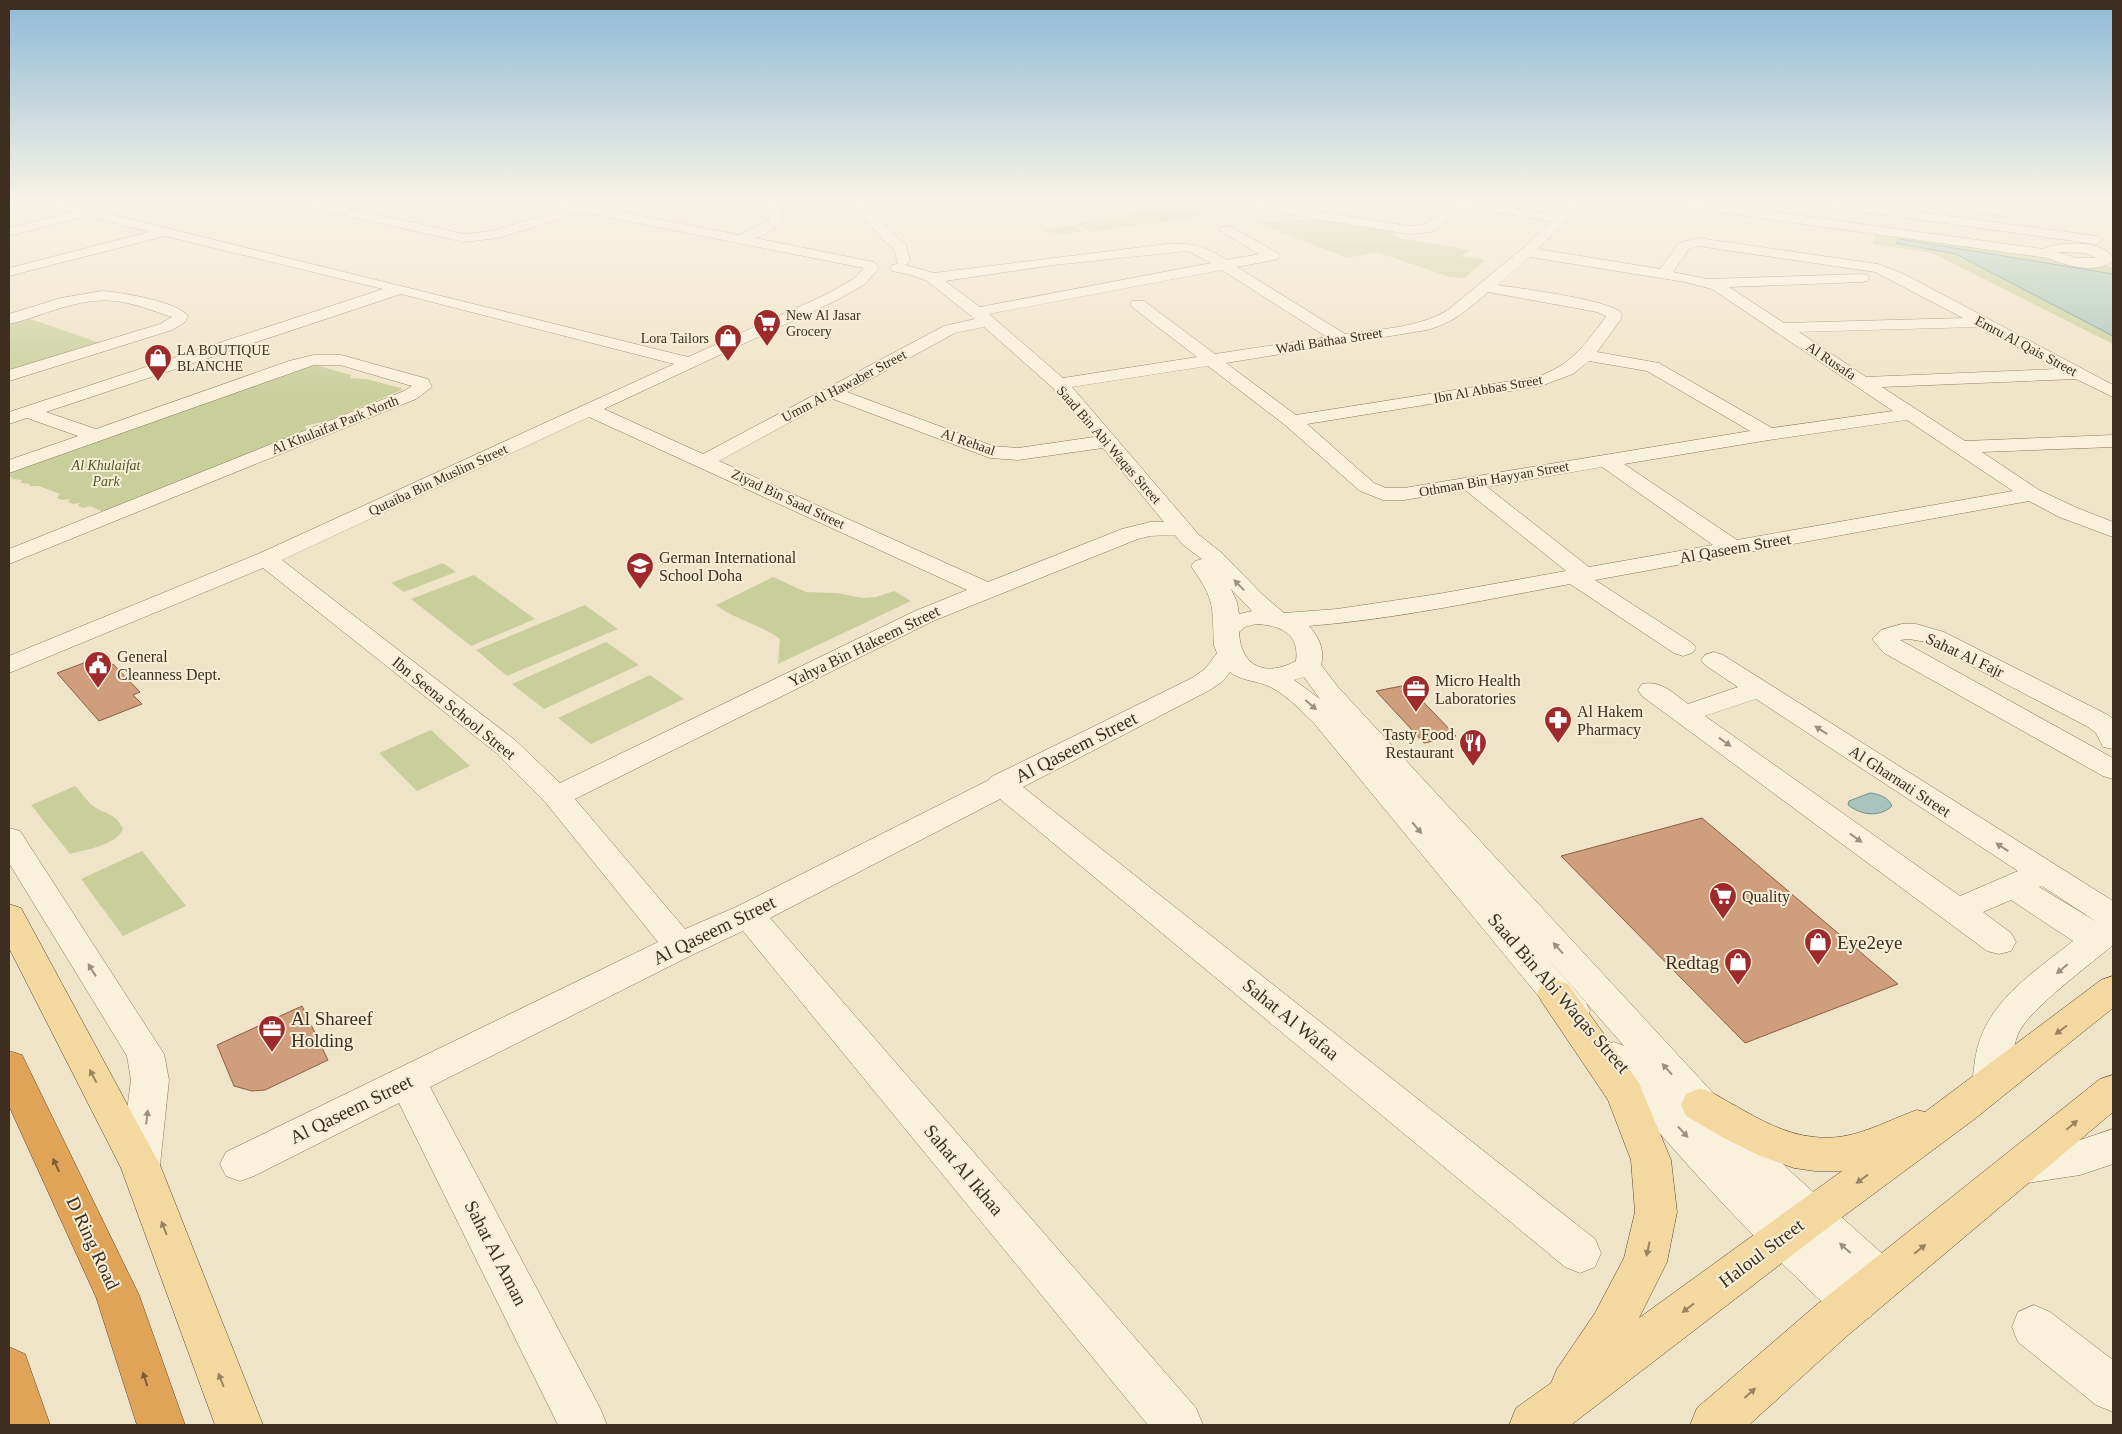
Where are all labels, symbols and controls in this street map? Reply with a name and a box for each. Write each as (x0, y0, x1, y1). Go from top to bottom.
supermarket icon: New Al Jasar Grocery (752, 308, 782, 347)
place label: New Al Jasar Grocery (786, 308, 861, 339)
street label: Emru Al Qais Street (1973, 313, 2080, 379)
shop icon: Lora Tailors (713, 323, 743, 362)
street label: Wadi Bathaa Street (1275, 325, 1383, 357)
place label: Lora Tailors (641, 331, 709, 346)
street label: Al Rusafa (1803, 339, 1859, 383)
shop icon: LA BOUTIQUE BLANCHE (143, 343, 173, 382)
place label: LA BOUTIQUE BLANCHE (177, 343, 270, 374)
street label: Umm Al Hawaber Street (779, 347, 909, 425)
street label: Ibn Al Abbas Street (1433, 372, 1544, 406)
street label: Saad Bin Abi Waqas Street (1054, 383, 1164, 507)
street label: Al Khulaifat Park North (269, 393, 401, 457)
street label: Al Rehaal (939, 426, 997, 458)
street label: Qutaiba Bin Muslim Street (366, 441, 510, 519)
park label: Al Khulaifat Park (71, 458, 142, 489)
street label: Othman Bin Hayyan Street (1418, 458, 1570, 500)
street label: Ziyad Bin Saad Street (729, 466, 847, 532)
street label: Al Qaseem Street (1678, 530, 1793, 566)
place label: German International School Doha (659, 549, 797, 584)
school or university icon: German International School Doha (625, 551, 655, 590)
one-way arrow (1233, 579, 1245, 591)
street label: Yahya Bin Hakeem Street (786, 602, 943, 691)
street label: Sahat Al Fajr (1923, 629, 2007, 682)
place label: General Cleanness Dept. (117, 648, 221, 684)
public building icon: General Cleanness Dept. (83, 650, 113, 689)
street label: Ibn Seena School Street (389, 653, 519, 763)
place label: Micro Health Laboratories (1435, 672, 1521, 707)
office icon: Micro Health Laboratories (1401, 674, 1431, 713)
one-way arrow (1304, 699, 1316, 711)
place label: Al Hakem Pharmacy (1577, 703, 1644, 739)
pharmacy icon: Al Hakem Pharmacy (1543, 705, 1573, 744)
street label: Al Qaseem Street (1012, 707, 1141, 787)
place label: Tasty Food Restaurant (1383, 726, 1455, 761)
one-way arrow (1815, 726, 1828, 735)
restaurant icon: Tasty Food Restaurant (1458, 728, 1488, 767)
one-way arrow (1718, 737, 1731, 748)
street label: Al Gharnati Street (1846, 742, 1954, 820)
one-way arrow (1411, 821, 1422, 834)
one-way arrow (1849, 833, 1863, 843)
one-way arrow (1996, 842, 2009, 851)
supermarket icon: Quality (1708, 881, 1738, 920)
place label: Quality (1742, 888, 1790, 906)
street label: Al Qaseem Street (649, 891, 779, 969)
street label: Saad Bin Abi Waqas Street (1484, 909, 1635, 1078)
shop icon: Eye2eye (1803, 927, 1833, 966)
place label: Eye2eye (1837, 932, 1902, 953)
one-way arrow (1552, 943, 1564, 955)
shop icon: Redtag (1723, 947, 1753, 986)
place label: Redtag (1665, 952, 1719, 973)
one-way arrow (2056, 963, 2068, 974)
one-way arrow (87, 964, 97, 977)
street label: Sahat Al Wafaa (1239, 974, 1344, 1064)
place label: Al Shareef Holding (291, 1008, 373, 1051)
office icon: Al Shareef Holding (257, 1014, 287, 1053)
one-way arrow (2055, 1024, 2068, 1035)
one-way arrow (1661, 1063, 1673, 1075)
one-way arrow (89, 1068, 97, 1083)
street label: Al Qaseem Street (286, 1070, 416, 1148)
one-way arrow (143, 1109, 151, 1125)
one-way arrow (2065, 1119, 2078, 1130)
street label: Sahat Al Ikhaa (920, 1120, 1008, 1220)
one-way arrow (1677, 1126, 1689, 1138)
one-way arrow (52, 1157, 61, 1172)
one-way arrow (1855, 1174, 1869, 1184)
street label: D Ring Road (62, 1193, 124, 1293)
street label: Sahat Al Aman (461, 1197, 532, 1309)
street label: Haloul Street (1714, 1214, 1808, 1292)
one-way arrow (160, 1220, 167, 1235)
one-way arrow (1644, 1241, 1652, 1256)
one-way arrow (1840, 1242, 1852, 1254)
one-way arrow (1913, 1244, 1926, 1255)
one-way arrow (1682, 1302, 1695, 1313)
one-way arrow (141, 1371, 149, 1386)
one-way arrow (217, 1372, 224, 1387)
one-way arrow (1744, 1387, 1756, 1399)

